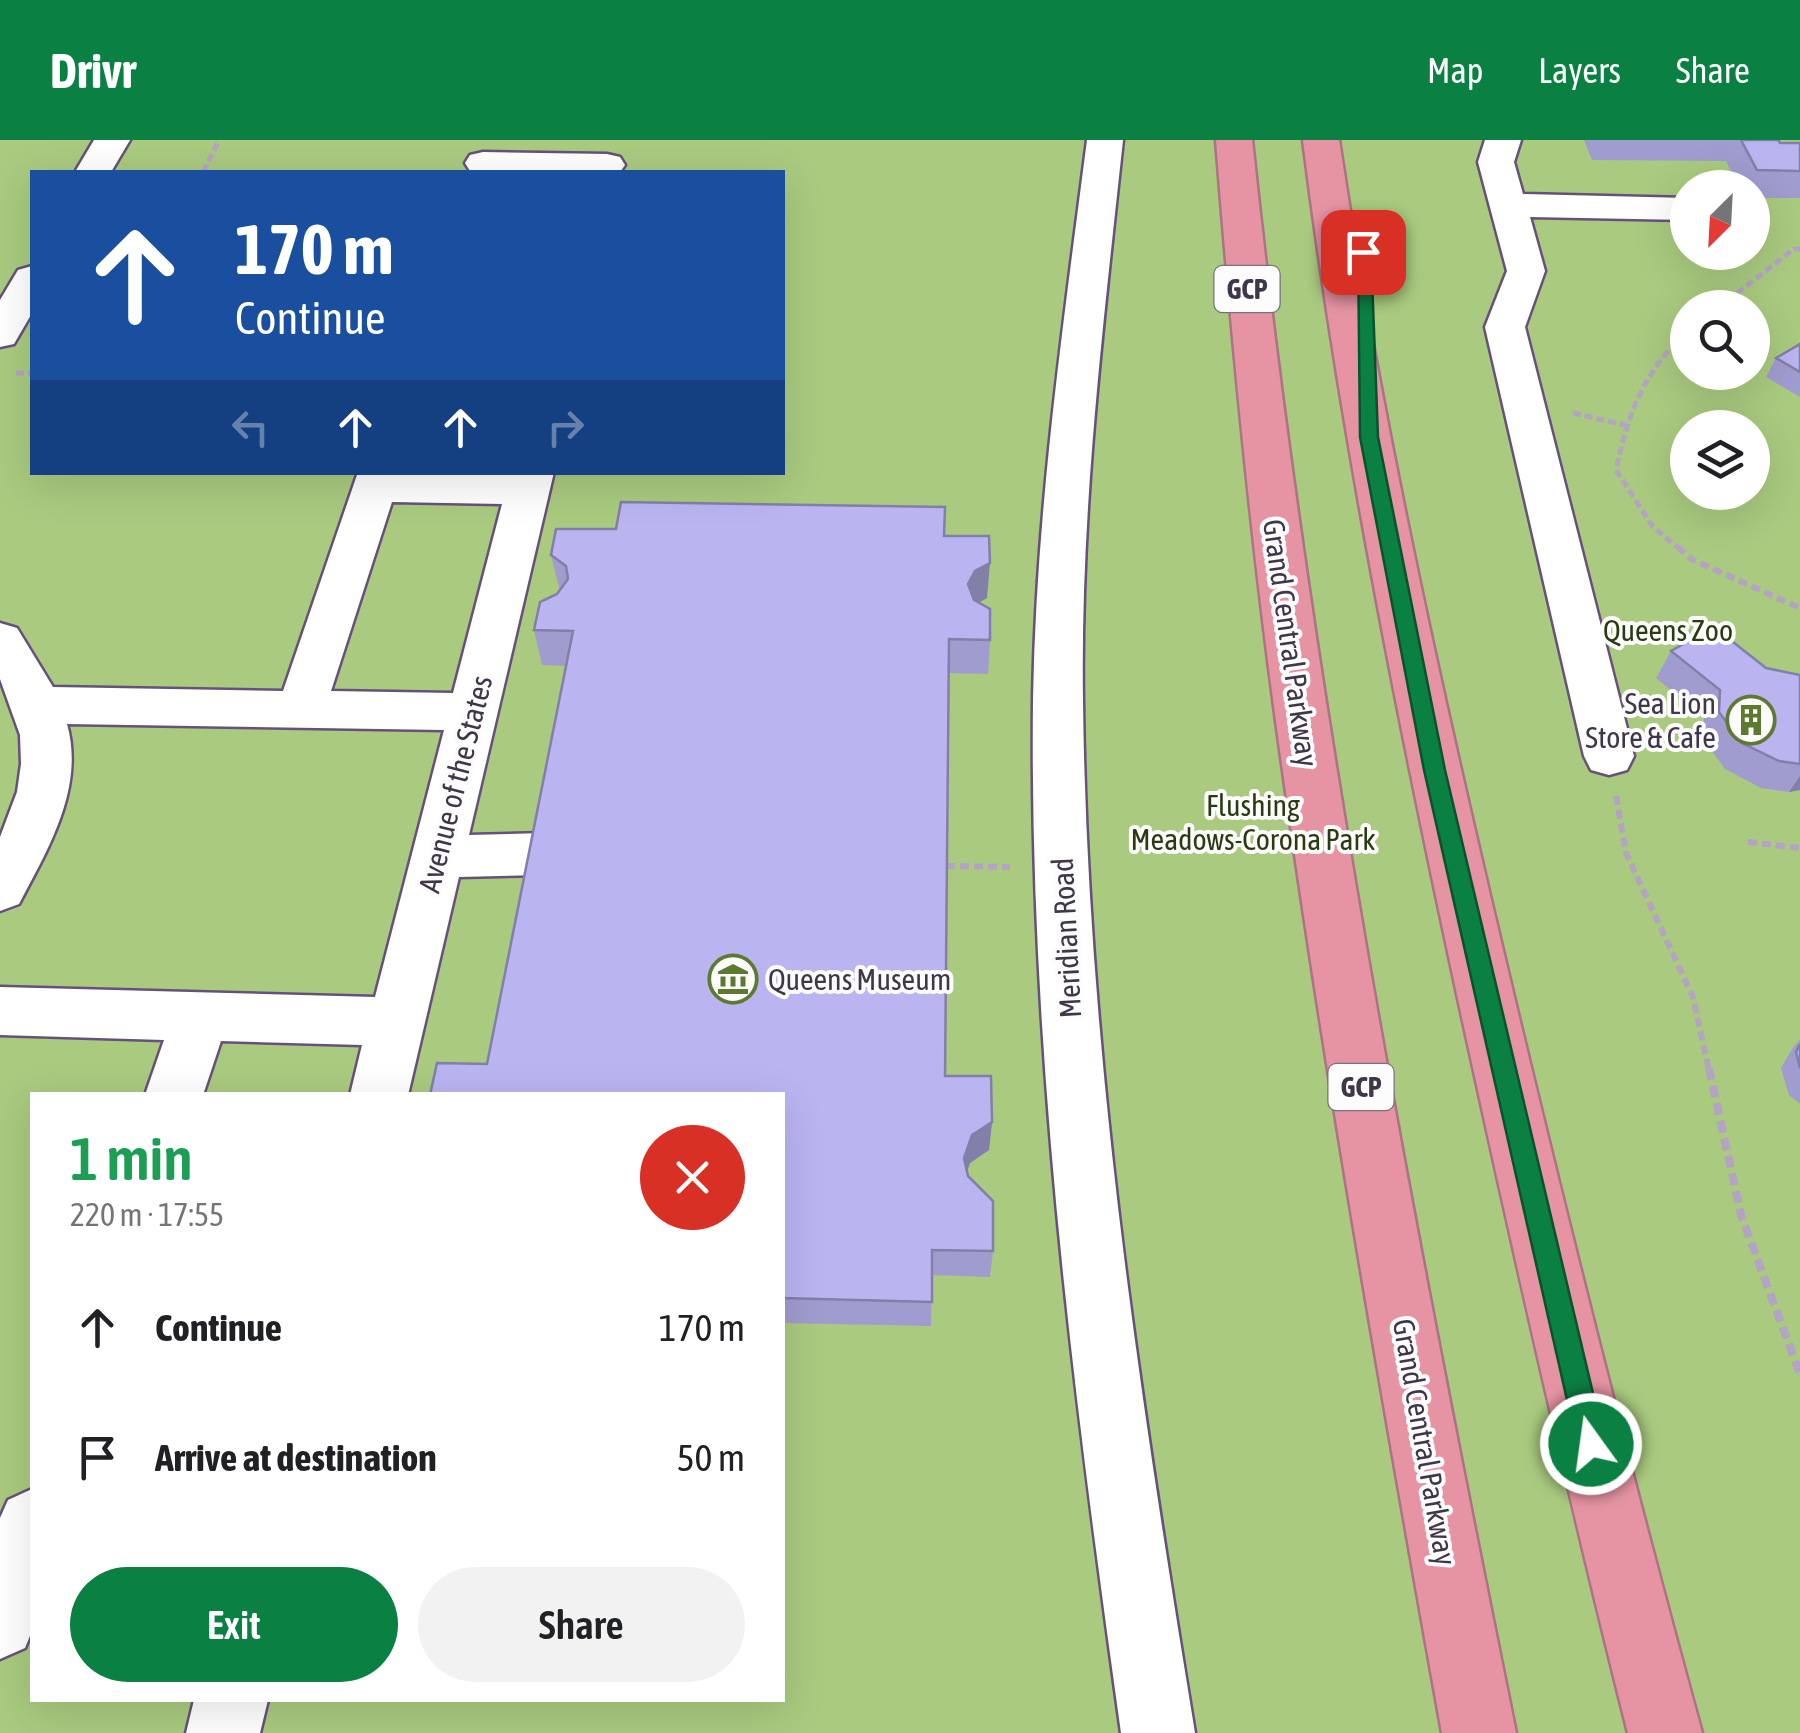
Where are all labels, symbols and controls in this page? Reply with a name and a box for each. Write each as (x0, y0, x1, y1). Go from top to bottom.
text: Drivr (50, 43, 136, 98)
text: Map (1427, 50, 1483, 90)
text: Layers (1538, 50, 1621, 90)
text: Share (1676, 50, 1750, 90)
north arrow (1670, 170, 1770, 270)
map controls (1670, 170, 1770, 510)
text: 170 m (235, 209, 394, 289)
icon: ahead (70, 210, 200, 340)
pin (1321, 210, 1406, 295)
icon: arrive (1336, 225, 1391, 280)
road number: GCP (1214, 266, 1280, 312)
button: search (1670, 290, 1770, 390)
text: Continue (235, 292, 386, 344)
icon: left (223, 400, 278, 455)
icon: ahead (328, 400, 383, 455)
icon: ahead (433, 400, 488, 455)
icon: right (538, 400, 593, 455)
button: layers (1670, 410, 1770, 510)
street label: Grand Central Parkway (1257, 517, 1325, 769)
park label: Queens Zoo (1603, 613, 1733, 647)
street label: Avenue of the States (412, 672, 498, 896)
place label: Sea Lion Store & Cafe (1585, 686, 1716, 754)
building icon: Sea Lion Store & Cafe (1725, 694, 1777, 746)
park label: Flushing Meadows-Corona Park (1131, 788, 1375, 856)
street label: Meridian Road (1045, 857, 1087, 1019)
museum icon: Queens Museum (707, 953, 759, 1005)
place label: Queens Museum (768, 962, 951, 996)
road number: GCP (1328, 1064, 1394, 1110)
text: 1 min (70, 1124, 193, 1193)
button: close (640, 1125, 745, 1230)
text: 220 m · 17:55 (70, 1196, 224, 1233)
icon: ahead (70, 1300, 125, 1355)
text: Continue (155, 1306, 282, 1349)
text: 170 m (659, 1306, 745, 1349)
street label: Grand Central Parkway (1387, 1316, 1463, 1568)
position arrow (1539, 1392, 1643, 1496)
icon: arrive (70, 1430, 125, 1485)
text: Arrive at destination (155, 1436, 437, 1479)
text: 50 m (677, 1436, 745, 1479)
button: Exit (70, 1567, 398, 1682)
button: Share (418, 1567, 745, 1682)

